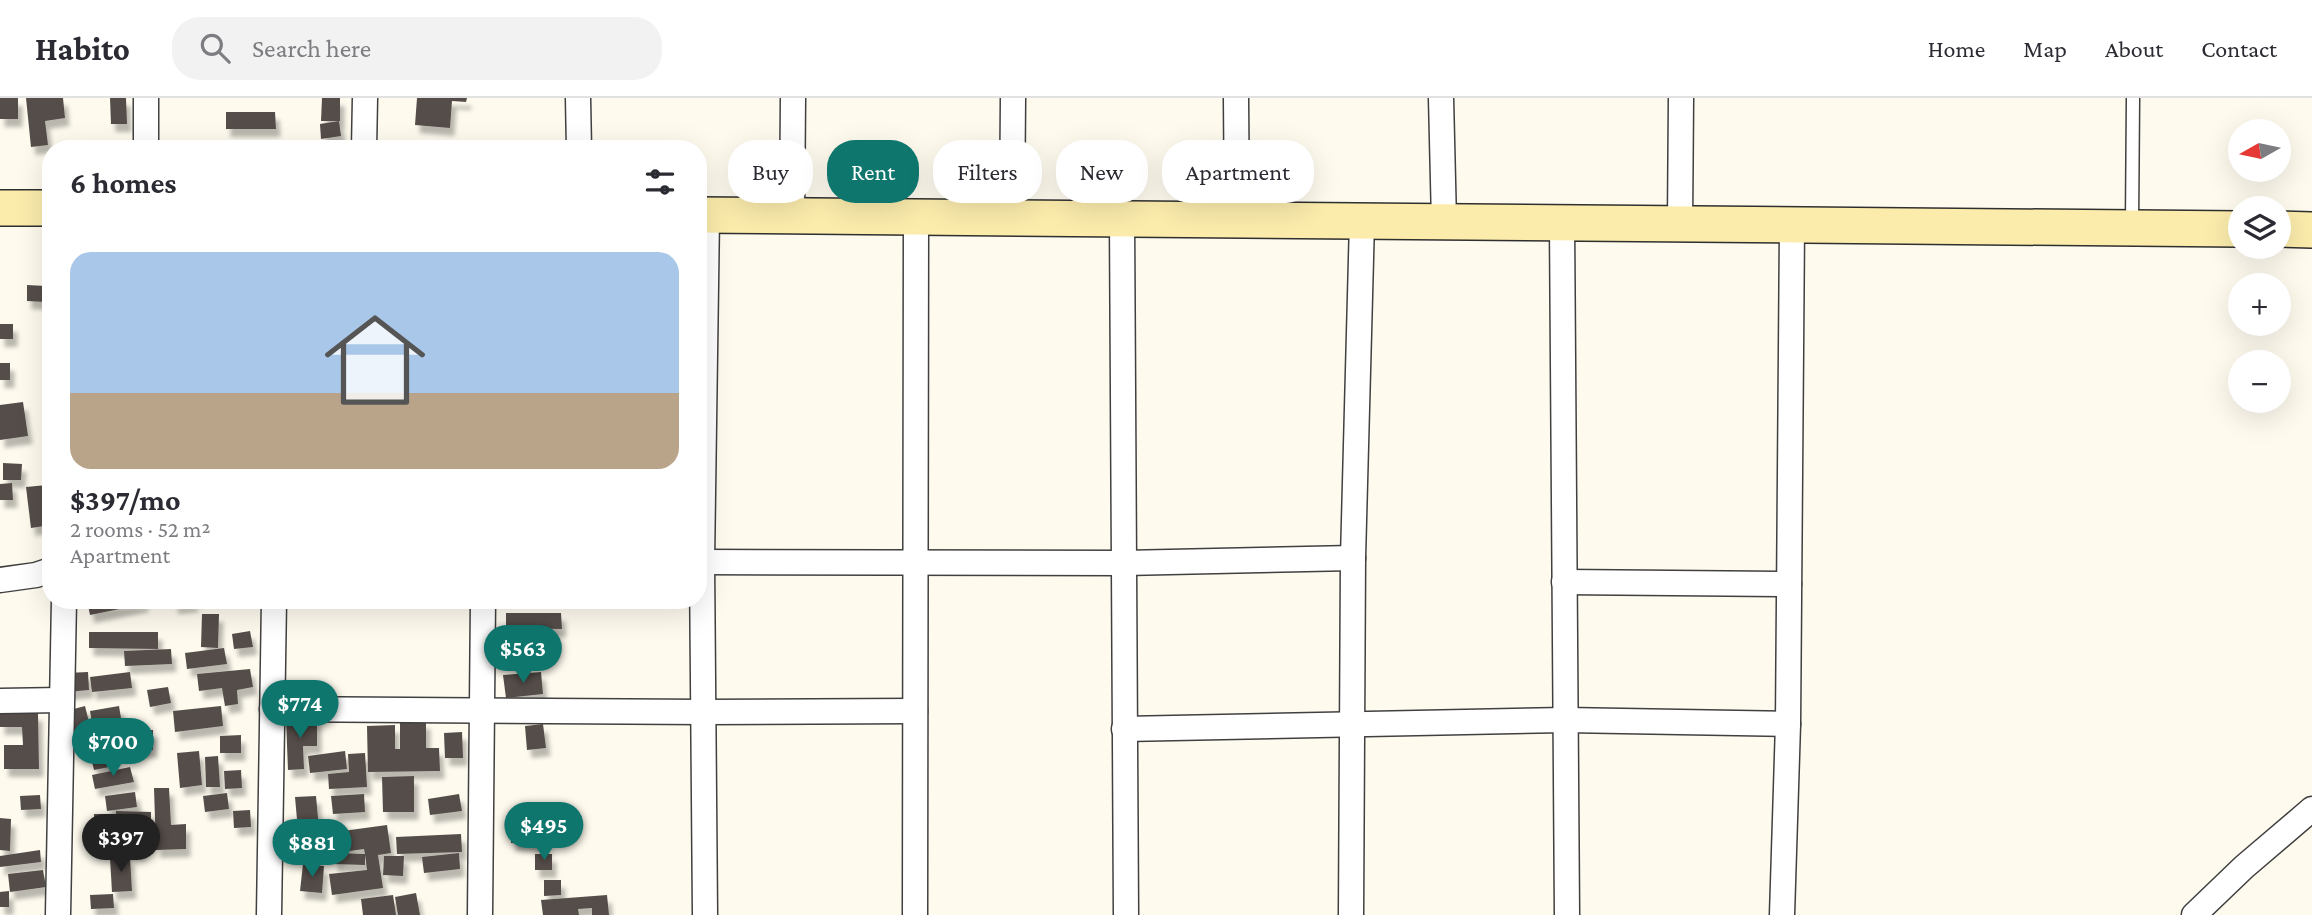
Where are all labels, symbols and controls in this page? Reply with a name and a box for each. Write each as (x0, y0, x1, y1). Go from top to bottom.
search box (172, 17, 662, 80)
icon: search (196, 29, 234, 67)
text: Habito (35, 30, 130, 67)
text: Search here (252, 34, 371, 63)
text: Home (1928, 35, 1985, 62)
text: Map (2023, 35, 2067, 62)
text: About (2105, 35, 2163, 62)
text: Contact (2201, 35, 2277, 62)
north arrow (2228, 119, 2291, 182)
map controls (2228, 119, 2291, 413)
chip: Buy (728, 140, 813, 203)
chip: Rent (827, 140, 919, 203)
chip: Filters (933, 140, 1042, 203)
chip: New (1056, 140, 1148, 203)
chip: Apartment (1162, 140, 1314, 203)
icon: filters (641, 163, 679, 201)
text: 6 homes (70, 166, 177, 199)
button: layers (2228, 196, 2291, 259)
button: + (2228, 273, 2291, 336)
icon: home (312, 297, 438, 423)
button: − (2228, 350, 2291, 413)
text: $397/mo (70, 483, 181, 516)
text: 2 rooms · 52 m² (70, 516, 210, 542)
text: Apartment (70, 542, 170, 568)
pin: $563 (482, 626, 564, 685)
text: $563 (500, 635, 546, 661)
pin: $774 (259, 680, 341, 740)
text: $774 (278, 690, 322, 716)
pin: $700 (72, 718, 154, 778)
text: $700 (88, 728, 138, 754)
pin: $495 (503, 802, 585, 862)
text: $495 (520, 812, 568, 838)
pin: $397 (80, 814, 162, 874)
pin: $881 (271, 820, 353, 879)
text: $397 (98, 824, 144, 850)
text: $881 (289, 829, 335, 855)

